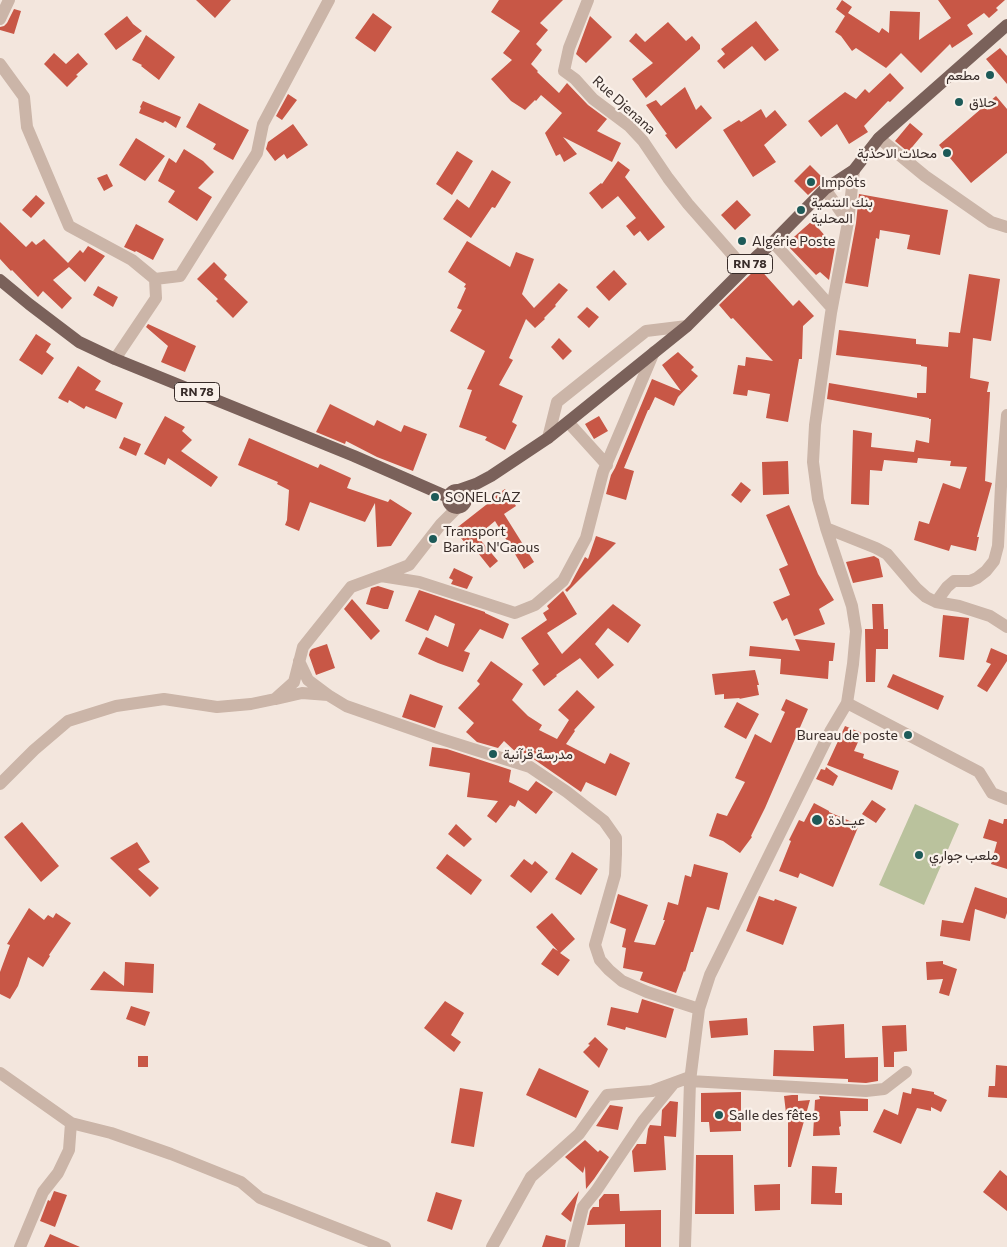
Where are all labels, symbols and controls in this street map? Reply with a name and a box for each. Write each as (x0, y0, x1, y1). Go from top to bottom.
place label: مطعم (946, 67, 980, 83)
marker: مطعم (984, 69, 996, 81)
street label: Rue Djenana (589, 72, 659, 138)
place label: حلاق (969, 94, 997, 110)
marker: حلاق (953, 96, 965, 108)
place label: محلات الاحذية (857, 145, 937, 161)
marker: محلات الاحذية (941, 147, 953, 159)
place label: Impôts (821, 174, 866, 190)
marker: Impôts (805, 176, 817, 188)
place label: بنك التنمية المحلية (811, 194, 873, 226)
marker: بنك التنمية المحلية (795, 204, 807, 216)
place label: Algérie Poste (752, 233, 835, 249)
marker: Algérie Poste (736, 235, 748, 247)
road number: RN 78 (728, 254, 772, 274)
road number: RN 78 (174, 382, 220, 402)
place label: SONELGAZ (445, 489, 521, 505)
marker: SONELGAZ (429, 491, 441, 503)
place label: Transport Barika N'Gaous (443, 523, 540, 556)
marker: Transport Barika N'Gaous (427, 533, 439, 545)
place label: Bureau de poste (797, 727, 898, 743)
marker: Bureau de poste (902, 729, 914, 741)
place label: مدرسة قرآنية (503, 746, 573, 762)
marker: مدرسة قرآنية (487, 748, 499, 760)
place label: عيــادة (828, 812, 865, 828)
marker: عيــادة (810, 813, 824, 827)
place label: ملعب جواري (929, 847, 998, 863)
marker: ملعب جواري (913, 849, 925, 861)
place label: Salle des fêtes (729, 1107, 818, 1123)
marker: Salle des fêtes (713, 1109, 725, 1121)

